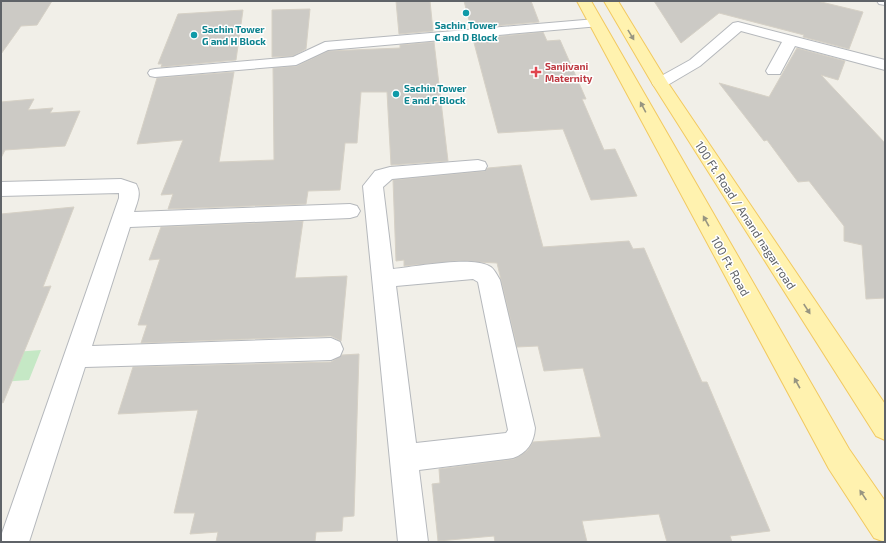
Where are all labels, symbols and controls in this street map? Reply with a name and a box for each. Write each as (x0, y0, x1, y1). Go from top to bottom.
marker: Sachin Tower C and D Block (461, 8, 471, 18)
place label: Sachin Tower C and D Block (434, 19, 498, 43)
place label: Sachin Tower G and H Block (202, 23, 266, 47)
one-way arrow (628, 29, 635, 41)
marker: Sachin Tower G and H Block (189, 30, 199, 40)
place label: Sanjivani Maternity (545, 60, 593, 85)
marker: Sanjivani Maternity (530, 66, 542, 78)
place label: Sachin Tower E and F Block (404, 82, 467, 106)
marker: Sachin Tower E and F Block (391, 89, 401, 99)
one-way arrow (640, 101, 646, 113)
street label: 100 Ft. Road / Anand nagar road (692, 138, 800, 292)
one-way arrow (703, 215, 709, 227)
street label: 100 Ft. Road (709, 234, 753, 298)
one-way arrow (804, 303, 811, 315)
one-way arrow (793, 377, 800, 389)
one-way arrow (859, 490, 867, 500)

